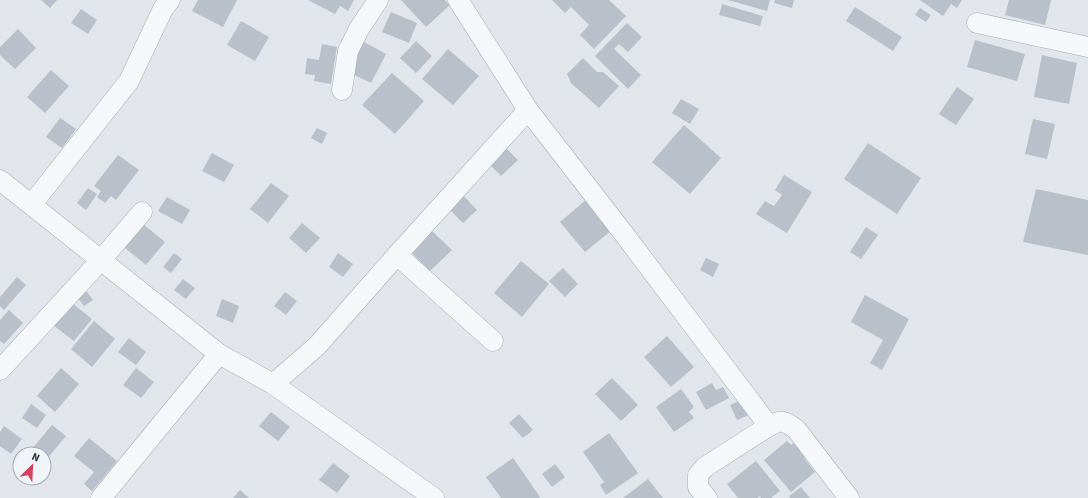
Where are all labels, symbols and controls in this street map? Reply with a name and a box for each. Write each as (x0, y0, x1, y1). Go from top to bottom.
north arrow (12, 446, 52, 486)
text: N (29, 449, 42, 466)

